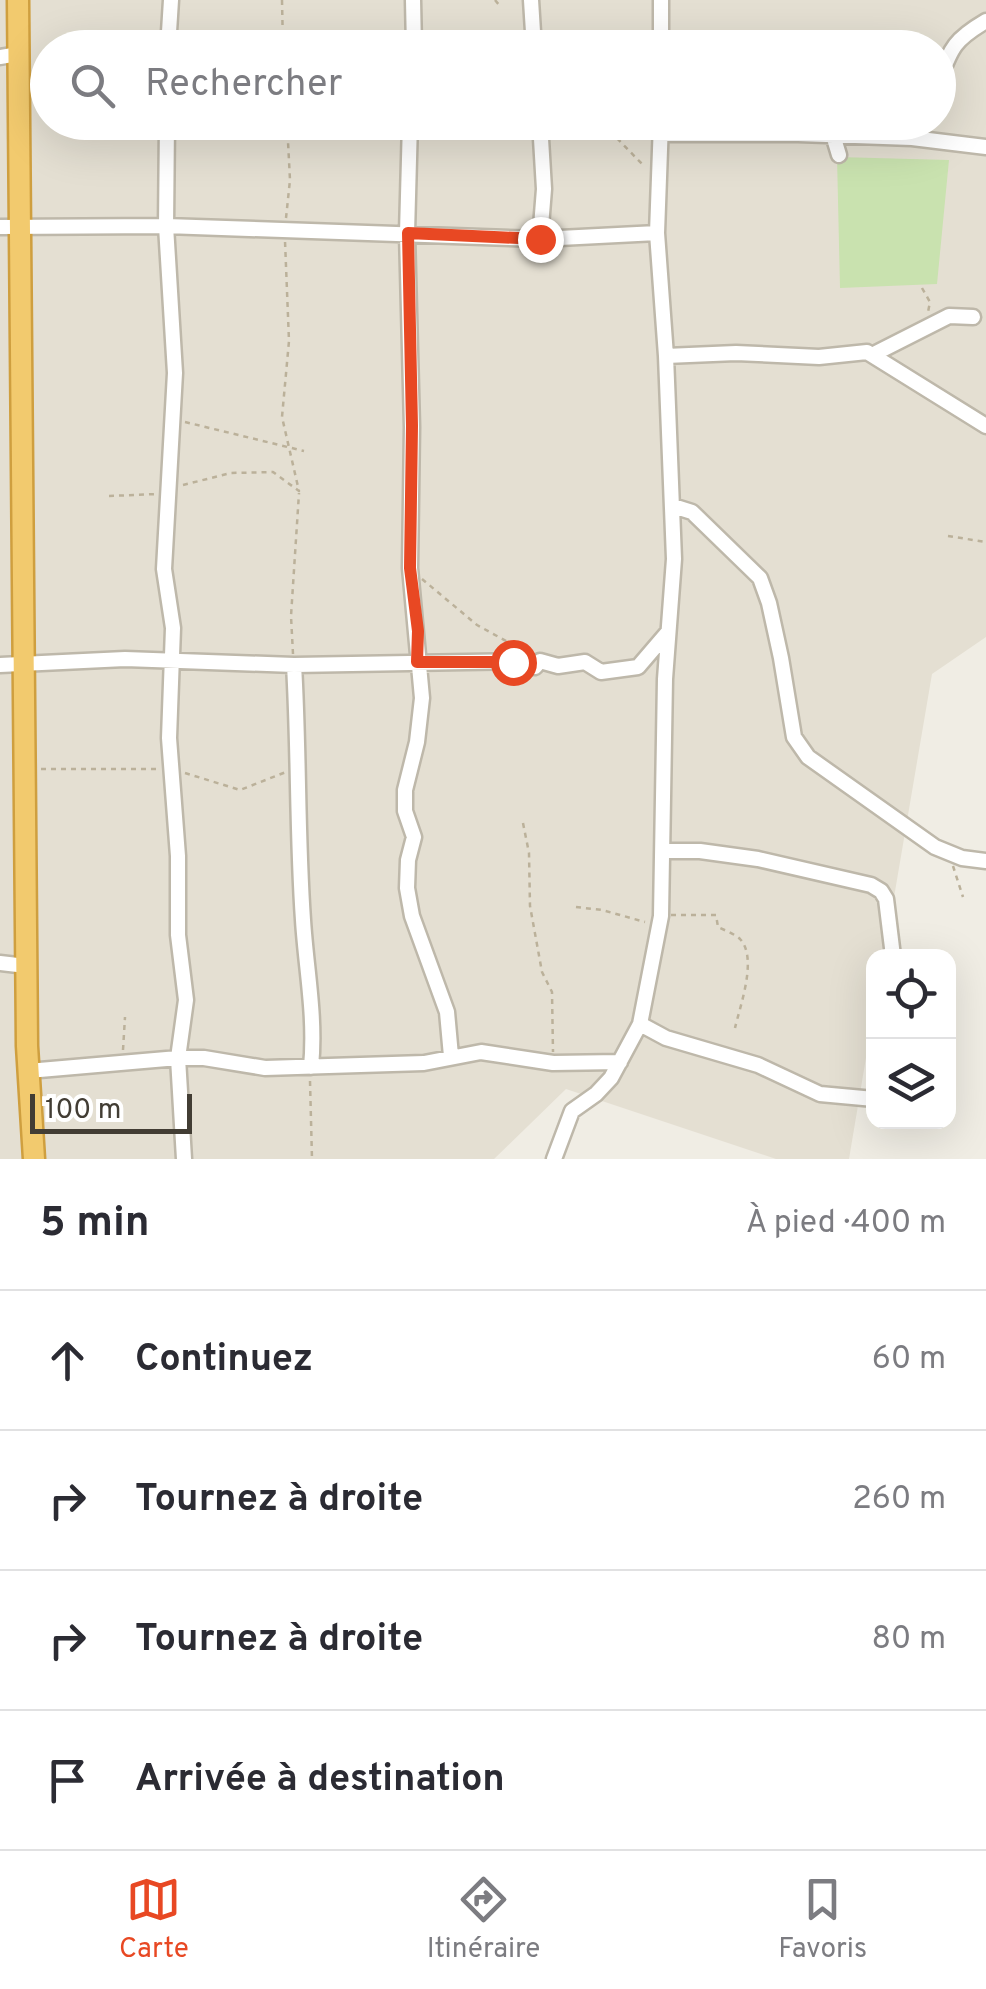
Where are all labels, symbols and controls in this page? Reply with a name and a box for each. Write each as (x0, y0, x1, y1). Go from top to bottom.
search box (30, 30, 956, 140)
icon: search (65, 58, 120, 113)
text: Rechercher (145, 61, 343, 110)
route end (518, 217, 564, 263)
route start (491, 640, 537, 686)
map controls (866, 949, 956, 1129)
button: locate (866, 949, 956, 1039)
button: layers (866, 1039, 956, 1129)
scale bar (30, 1089, 192, 1134)
text: 100 m (45, 1093, 121, 1129)
text: 5 min (40, 1198, 150, 1251)
text: À pied · 400 m (746, 1204, 946, 1244)
icon: ahead (40, 1333, 95, 1388)
text: Continuez (135, 1336, 313, 1385)
text: 60 m (872, 1340, 946, 1380)
icon: right (40, 1473, 95, 1528)
text: Tournez à droite (135, 1476, 423, 1525)
text: 260 m (852, 1480, 946, 1520)
icon: right (40, 1613, 95, 1668)
text: Tournez à droite (135, 1616, 423, 1665)
text: 80 m (872, 1620, 946, 1660)
icon: arrive (40, 1753, 95, 1808)
text: Arrivée à destination (135, 1756, 505, 1805)
tab: Carte (119, 1872, 189, 1968)
tab: Itinéraire (427, 1872, 540, 1968)
tab: Favoris (778, 1872, 867, 1968)

